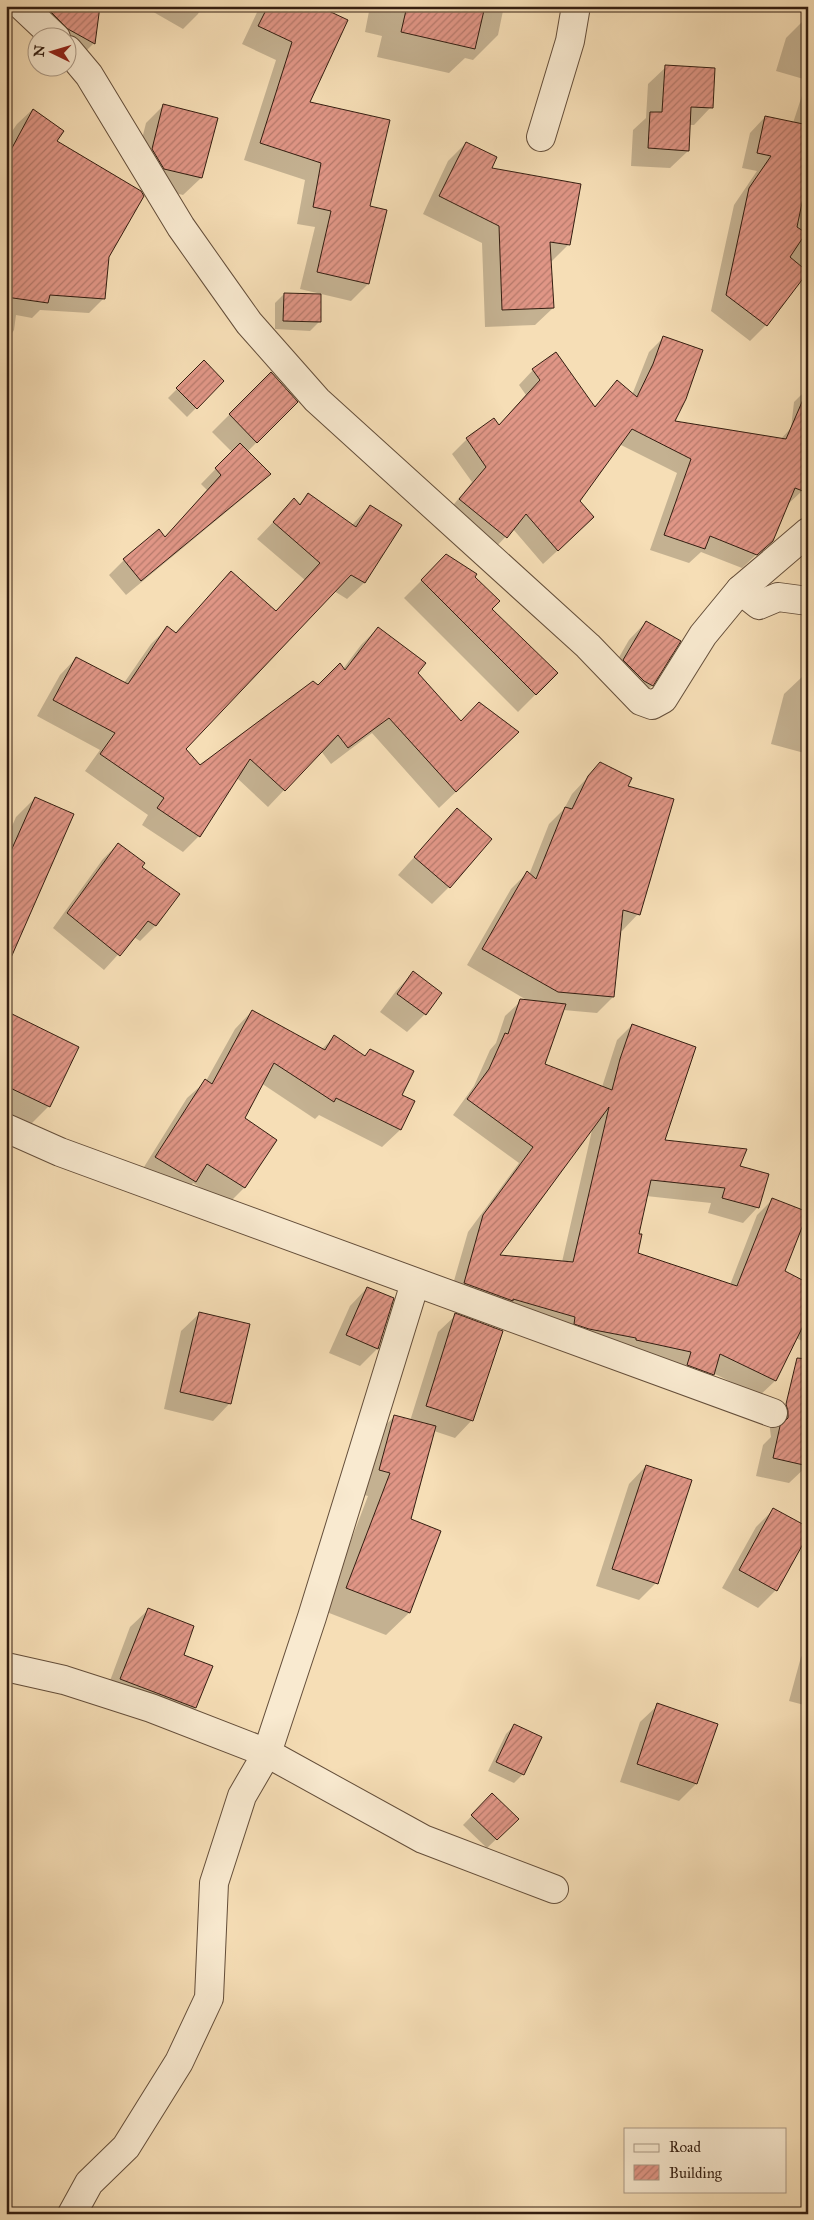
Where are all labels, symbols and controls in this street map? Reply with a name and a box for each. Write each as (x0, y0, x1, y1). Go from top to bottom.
north arrow (28, 28, 78, 78)
text: N (31, 44, 49, 58)
legend (624, 2128, 786, 2192)
text: Road (669, 2138, 701, 2156)
text: Building (669, 2164, 723, 2182)

